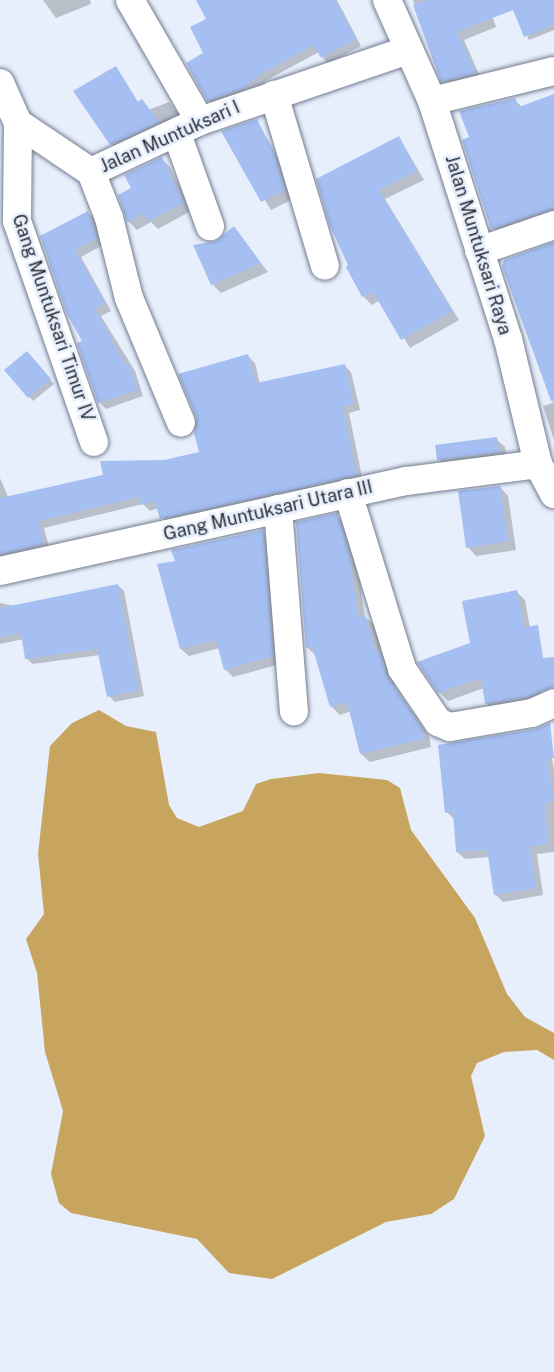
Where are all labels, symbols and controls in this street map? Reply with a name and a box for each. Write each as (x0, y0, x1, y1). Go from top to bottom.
street label: Jalan Muntuksari I (97, 96, 243, 178)
street label: Jalan Muntuksari Raya (440, 152, 516, 338)
street label: Gang Muntuksari Timur IV (7, 211, 99, 425)
street label: Gang Muntuksari Utara III (161, 476, 375, 546)

